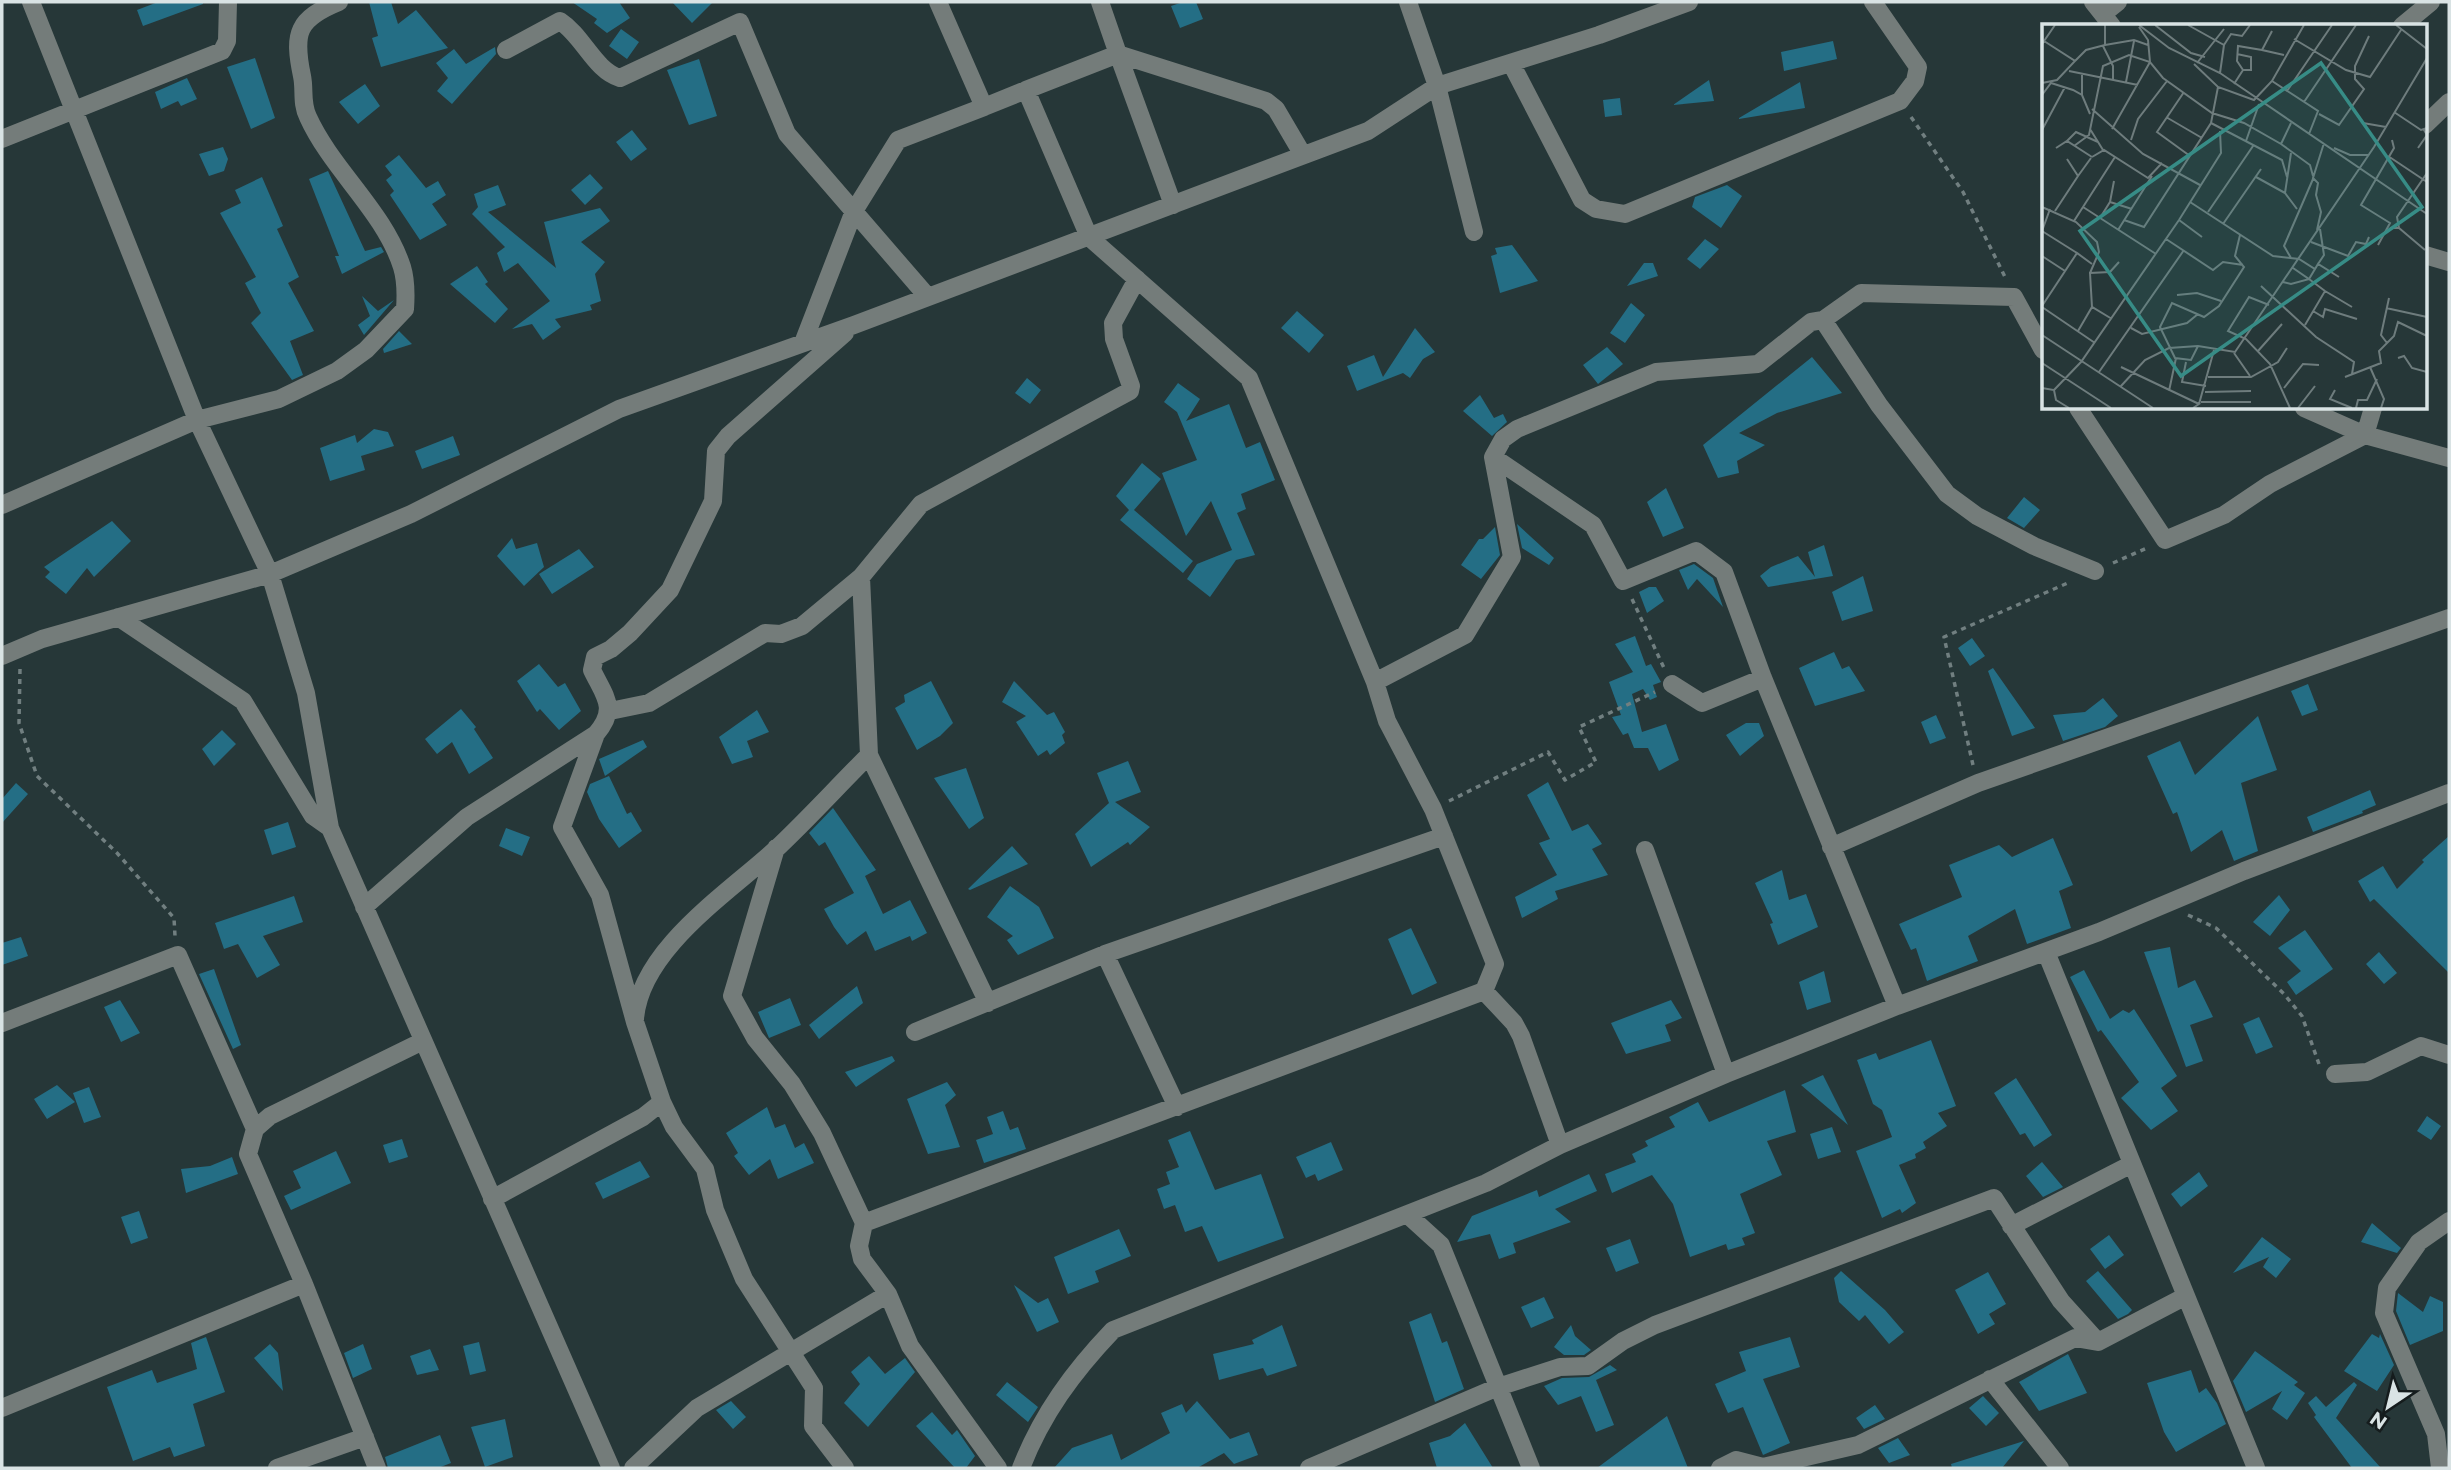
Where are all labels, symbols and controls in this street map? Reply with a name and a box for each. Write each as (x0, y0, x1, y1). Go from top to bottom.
inset map (2042, 24, 2426, 410)
north arrow (2353, 1372, 2423, 1442)
text: N (2366, 1407, 2391, 1434)

